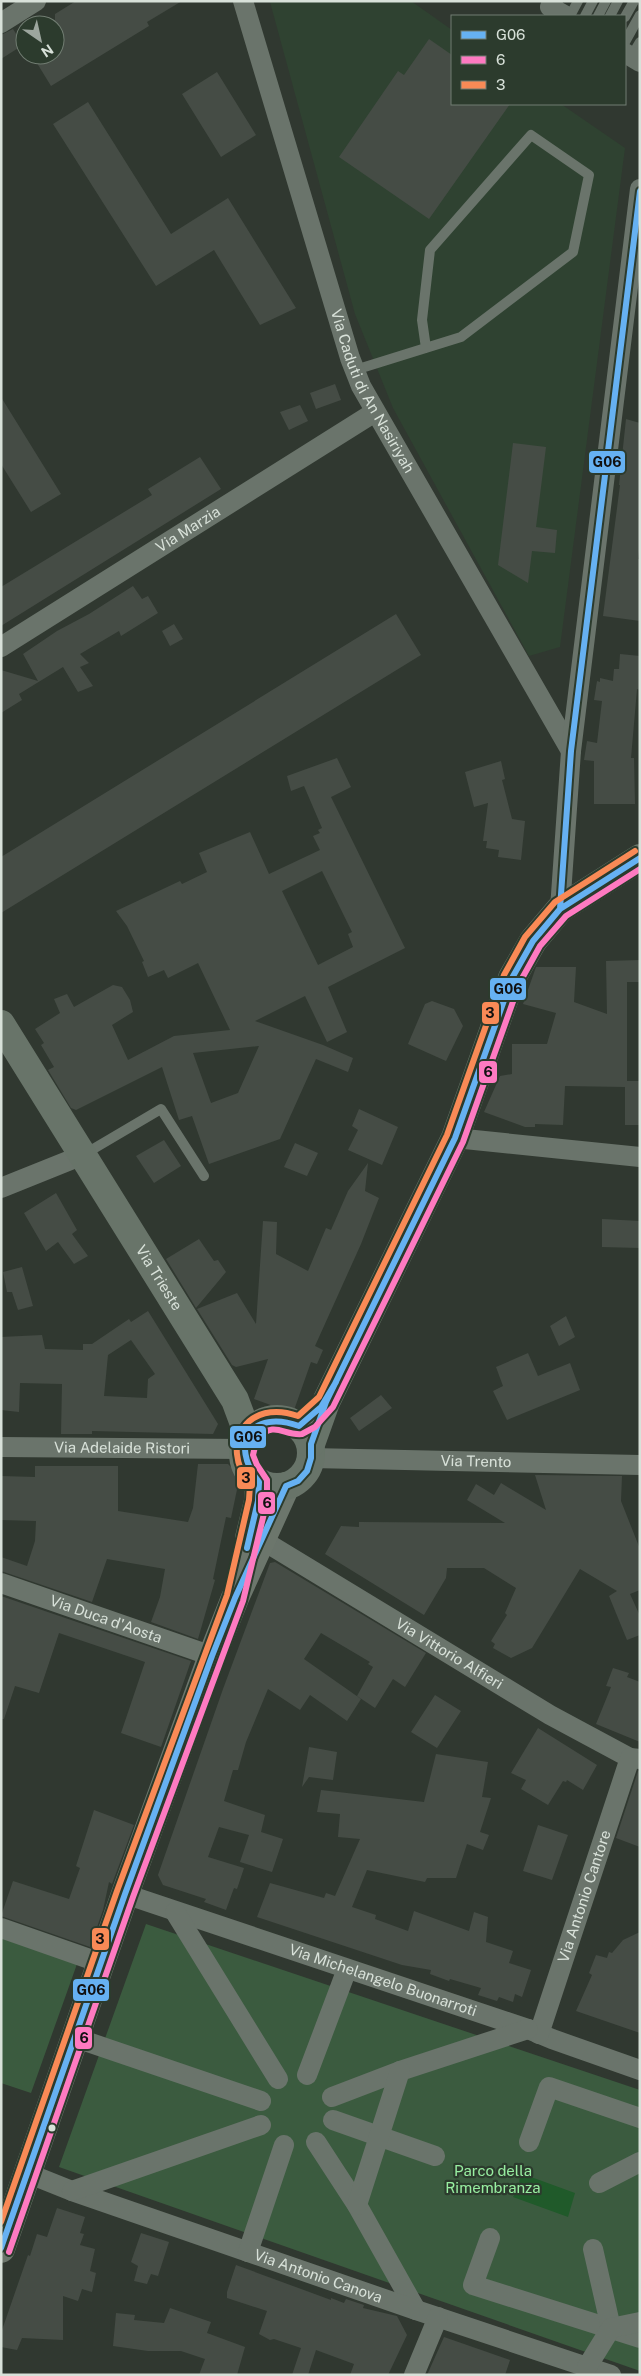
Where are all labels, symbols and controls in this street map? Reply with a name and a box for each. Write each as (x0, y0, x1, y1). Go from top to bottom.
north arrow (15, 15, 65, 65)
legend (451, 15, 626, 105)
text: G06 (496, 26, 525, 43)
text: N (38, 41, 56, 60)
text: 6 (496, 51, 505, 68)
text: 3 (496, 76, 505, 93)
street label: Via Caduti di An Nasiriyah (328, 307, 418, 476)
line badge: G06 (588, 450, 626, 474)
text: G06 (593, 454, 621, 470)
street label: Via Marzia (153, 503, 223, 555)
line badge: G06 (489, 977, 527, 1001)
text: G06 (494, 981, 522, 997)
line badge: 3 (481, 1001, 500, 1025)
text: 3 (485, 1005, 495, 1021)
line badge: 6 (478, 1060, 498, 1084)
text: 6 (483, 1064, 493, 1080)
street label: Via Trieste (133, 1242, 186, 1313)
line badge: G06 (229, 1425, 267, 1449)
text: G06 (234, 1429, 262, 1445)
street label: Via Adelaide Ristori (54, 1438, 190, 1457)
street label: Via Trento (440, 1452, 512, 1470)
line badge: 3 (236, 1466, 256, 1490)
text: 3 (241, 1470, 251, 1486)
line badge: 6 (257, 1491, 276, 1515)
text: 6 (262, 1495, 272, 1511)
street label: Via Duca d'Aosta (48, 1592, 164, 1646)
street label: Via Vittorio Alfieri (393, 1614, 506, 1692)
street label: Via Antonio Cantore (554, 1828, 614, 1965)
line badge: 3 (91, 1927, 110, 1951)
text: 3 (95, 1931, 105, 1947)
street label: Via Michelangelo Buonarroti (287, 1941, 479, 2019)
line badge: G06 (72, 1978, 110, 2002)
text: G06 (77, 1982, 105, 1998)
line badge: 6 (74, 2026, 93, 2050)
text: 6 (79, 2030, 89, 2046)
unlabelled marker (47, 2123, 57, 2133)
park label: Parco della Rimembranza (445, 2162, 541, 2196)
street label: Via Antonio Canova (252, 2246, 385, 2306)

